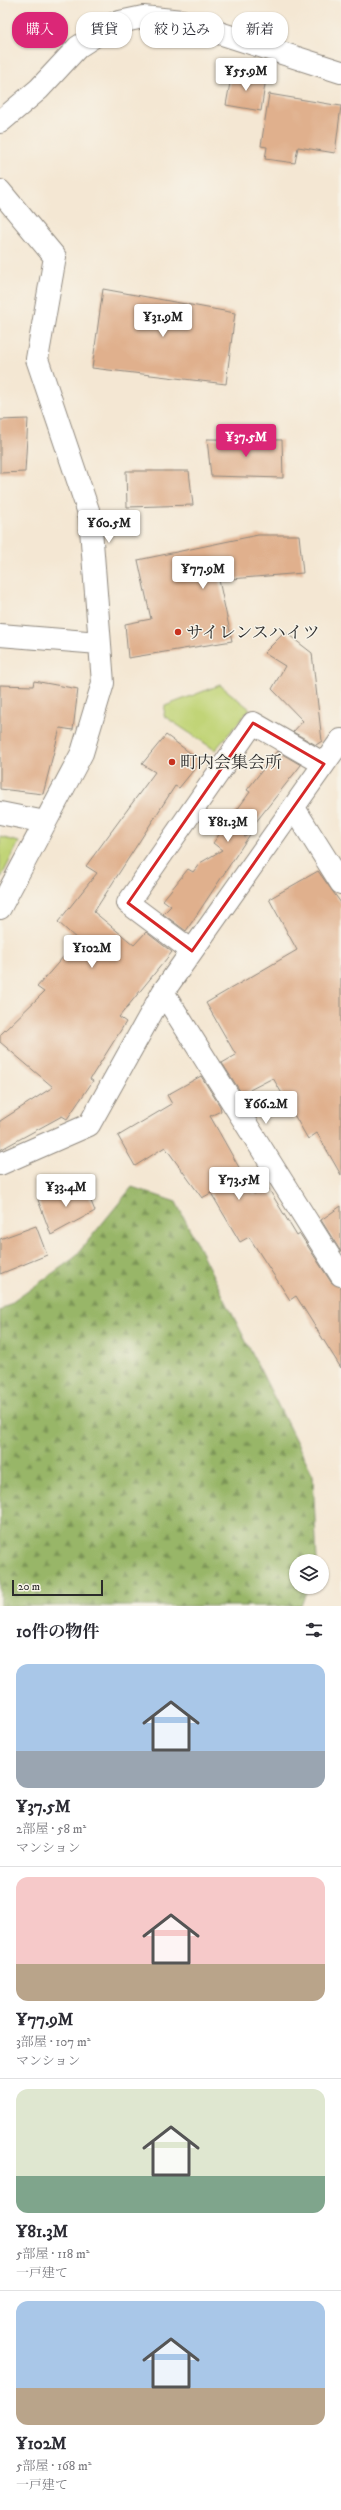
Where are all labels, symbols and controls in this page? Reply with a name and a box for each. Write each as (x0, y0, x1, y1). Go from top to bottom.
chip: 購入 (12, 12, 68, 48)
chip: 賃貸 (76, 12, 132, 48)
chip: 絞り込み (140, 12, 224, 48)
chip: 新着 (232, 12, 288, 48)
pin: ¥55.9M (213, 58, 279, 92)
text: ¥55.9M (225, 63, 267, 79)
pin: ¥31.9M (130, 304, 196, 338)
text: ¥31.9M (143, 309, 183, 325)
pin: ¥37.5M (213, 424, 279, 458)
text: ¥37.5M (225, 429, 267, 445)
pin: ¥60.5M (76, 510, 142, 544)
text: ¥60.5M (87, 515, 131, 531)
pin: ¥77.9M (170, 556, 236, 590)
text: ¥77.9M (181, 561, 225, 577)
place label: サイレンスハイツ (186, 622, 320, 644)
marker: サイレンスハイツ (173, 627, 183, 637)
place label: 町内会集会所 (180, 752, 282, 774)
marker: 町内会集会所 (167, 757, 177, 767)
pin: ¥81.3M (195, 809, 261, 843)
text: ¥81.3M (208, 814, 248, 830)
pin: ¥102M (64, 935, 120, 969)
text: ¥102M (73, 940, 111, 956)
pin: ¥66.2M (233, 1091, 299, 1125)
text: ¥66.2M (244, 1096, 288, 1112)
pin: ¥73.5M (206, 1167, 272, 1201)
text: ¥73.5M (218, 1172, 260, 1188)
pin: ¥33.4M (33, 1174, 99, 1208)
text: ¥33.4M (46, 1179, 87, 1195)
map controls (289, 1554, 329, 1594)
button: layers (289, 1554, 329, 1594)
scale bar (12, 1578, 103, 1597)
text: 20 m (18, 1580, 40, 1594)
icon: filters (303, 1619, 325, 1641)
text: 10件の物件 (16, 1621, 99, 1643)
icon: home (135, 1690, 207, 1762)
text: ¥37.5M (16, 1796, 70, 1818)
text: 2部屋 · 58 m² (16, 1821, 86, 1837)
text: マンション (16, 1840, 80, 1856)
icon: home (135, 1903, 207, 1975)
text: ¥77.9M (16, 2009, 73, 2031)
text: 3部屋 · 107 m² (16, 2034, 91, 2050)
text: マンション (16, 2053, 80, 2069)
icon: home (135, 2115, 207, 2187)
text: ¥81.3M (16, 2221, 68, 2243)
text: 5部屋 · 118 m² (16, 2246, 90, 2262)
text: 一戸建て (16, 2265, 68, 2281)
icon: home (135, 2327, 207, 2399)
text: ¥102M (16, 2433, 67, 2455)
text: 5部屋 · 168 m² (16, 2458, 92, 2474)
text: 一戸建て (16, 2477, 68, 2493)

